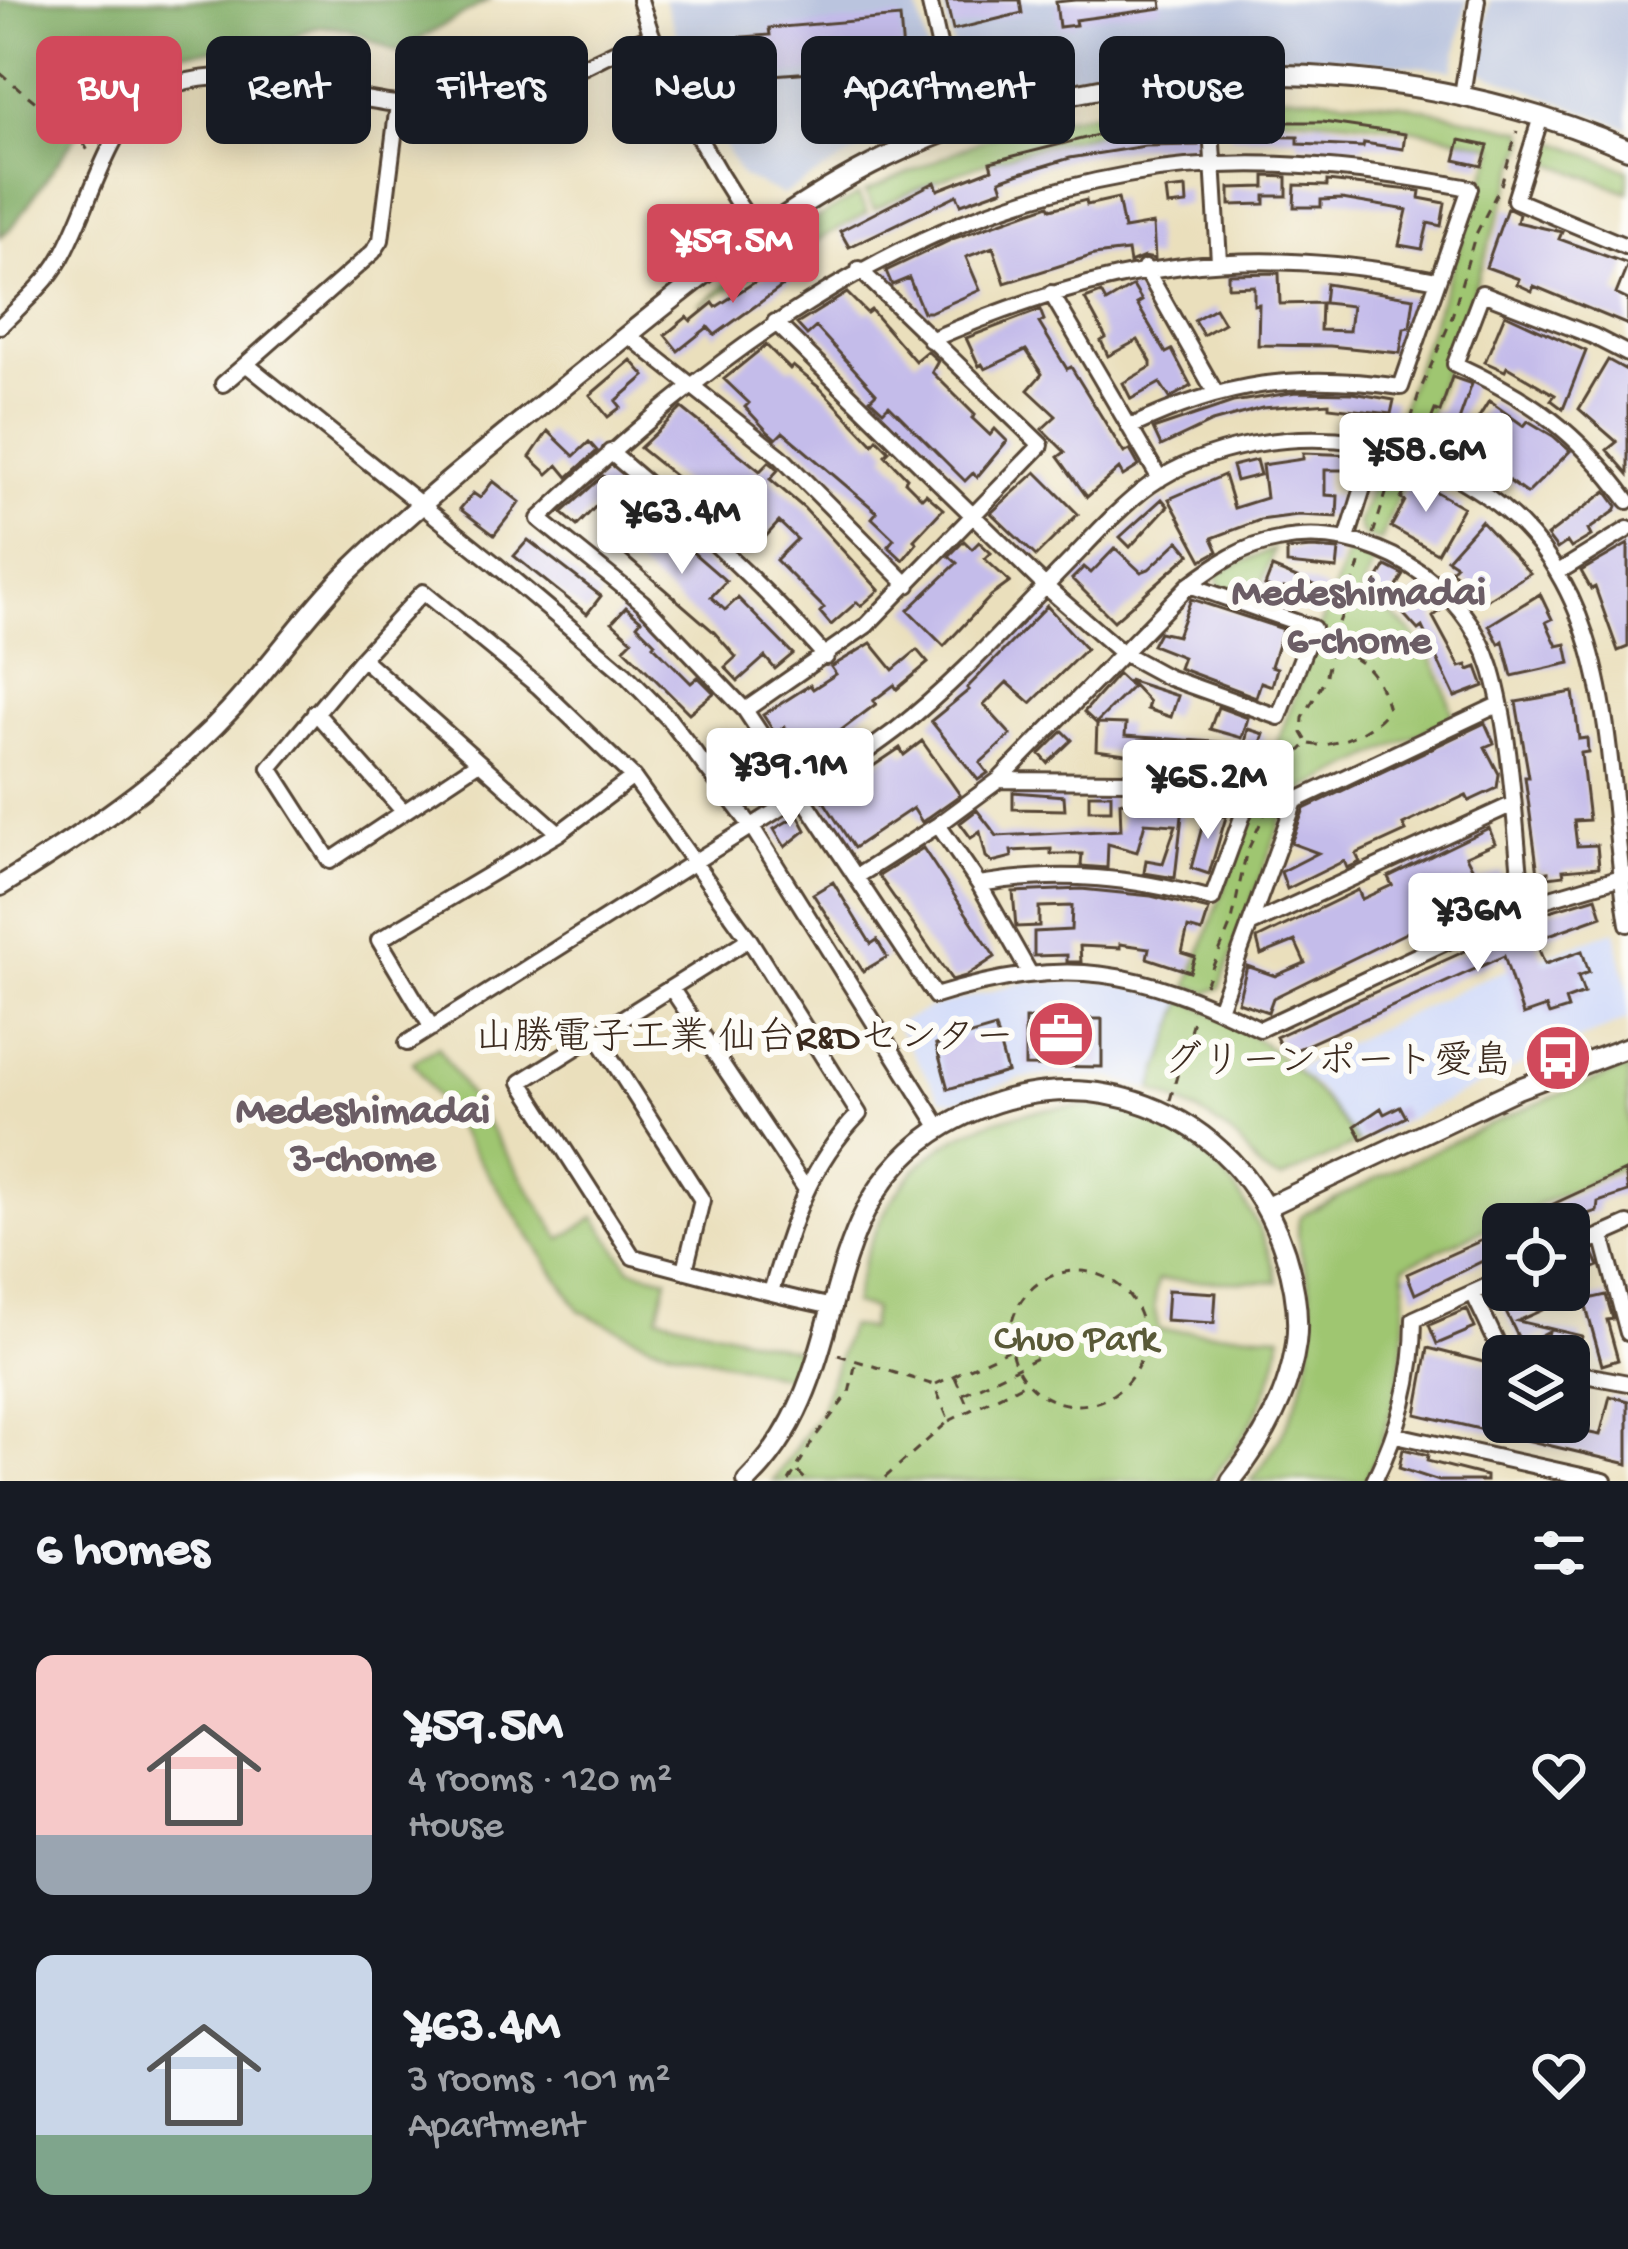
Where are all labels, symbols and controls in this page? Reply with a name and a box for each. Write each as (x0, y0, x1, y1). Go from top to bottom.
chip: Buy (36, 36, 182, 144)
chip: Rent (206, 36, 371, 144)
chip: Filters (395, 36, 588, 144)
chip: New (612, 36, 777, 144)
chip: Apartment (801, 36, 1075, 144)
chip: House (1099, 36, 1285, 144)
pin: ¥59.5M (635, 204, 831, 306)
text: ¥59.5M (674, 220, 792, 266)
pin: ¥58.6M (1328, 413, 1524, 515)
text: ¥58.6M (1366, 429, 1486, 475)
pin: ¥63.4M (584, 475, 780, 577)
text: ¥63.4M (624, 491, 740, 537)
district label: Medeshimadai 6-chome (1232, 571, 1486, 668)
pin: ¥39.1M (692, 728, 888, 830)
pin: ¥65.2M (1110, 740, 1306, 842)
text: ¥39.1M (734, 744, 846, 790)
text: ¥65.2M (1150, 756, 1266, 802)
pin: ¥36M (1407, 873, 1549, 975)
text: ¥36M (1435, 889, 1521, 935)
office icon: 山勝電子工業 仙台R&Dセンター (1026, 999, 1096, 1069)
place label: 山勝電子工業 仙台R&Dセンター (474, 1016, 1014, 1064)
bus stop icon: グリーンポート愛島 (1523, 1023, 1593, 1093)
place label: グリーンポート愛島 (1163, 1040, 1512, 1088)
district label: Medeshimadai 3-chome (236, 1089, 490, 1186)
map controls (1482, 1203, 1590, 1443)
button: locate (1482, 1203, 1590, 1311)
park label: Chuo Park (994, 1319, 1162, 1365)
button: layers (1482, 1335, 1590, 1443)
icon: filters (1526, 1520, 1592, 1586)
text: 6 homes (36, 1523, 209, 1583)
text: ¥59.5M (408, 1699, 562, 1759)
icon: home (132, 1703, 276, 1847)
icon: heart (1526, 1742, 1592, 1808)
text: 4 rooms · 120 m² (408, 1759, 672, 1805)
text: House (408, 1805, 503, 1851)
text: ¥63.4M (408, 1999, 560, 2059)
icon: home (132, 2003, 276, 2147)
icon: heart (1526, 2042, 1592, 2108)
text: 3 rooms · 101 m² (408, 2059, 671, 2105)
text: Apartment (408, 2105, 584, 2151)

